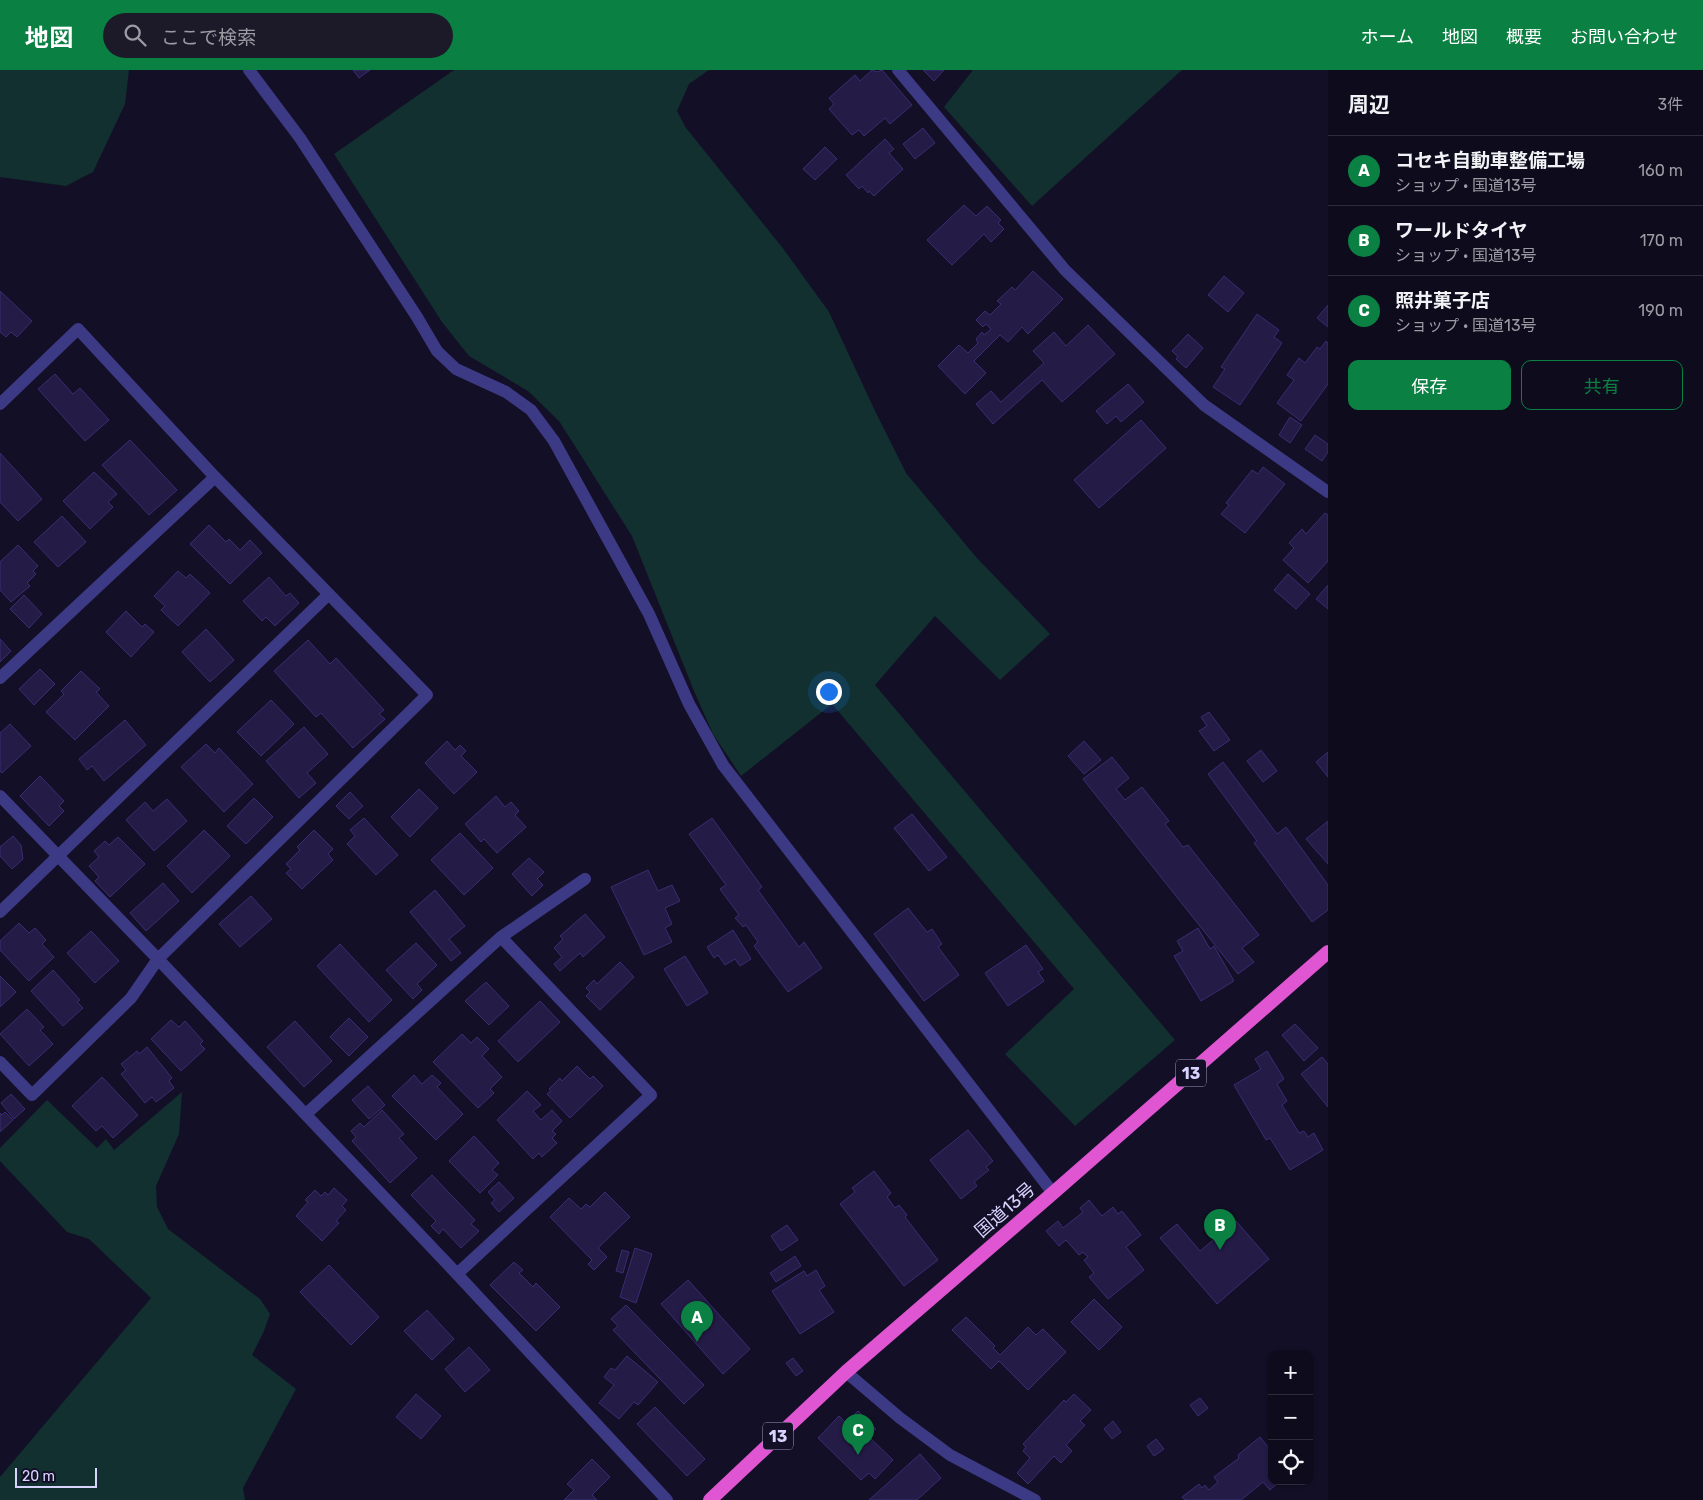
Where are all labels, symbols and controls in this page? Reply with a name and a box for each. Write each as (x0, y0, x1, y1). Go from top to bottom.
search box (103, 13, 453, 58)
icon: search (121, 21, 149, 49)
text: 地図 (25, 24, 73, 52)
text: ここで検索 (161, 26, 256, 49)
text: ホーム (1361, 26, 1414, 48)
text: 地図 (1442, 26, 1478, 48)
text: 概要 (1506, 26, 1542, 48)
text: お問い合わせ (1570, 26, 1678, 48)
text: 周辺 (1348, 92, 1390, 117)
text: 3件 (1657, 95, 1683, 114)
text: コセキ自動車整備工場 (1395, 149, 1585, 172)
text: A (1358, 161, 1370, 180)
text: 160 m (1638, 161, 1683, 180)
text: ショップ · 国道13号 (1395, 176, 1537, 195)
text: ワールドタイヤ (1395, 219, 1527, 242)
text: B (1358, 231, 1370, 250)
text: 170 m (1640, 231, 1683, 250)
text: ショップ · 国道13号 (1395, 246, 1537, 265)
text: 照井菓子店 (1395, 289, 1490, 312)
text: C (1358, 301, 1370, 320)
text: 190 m (1638, 301, 1683, 320)
text: ショップ · 国道13号 (1395, 316, 1537, 335)
button: 保存 (1348, 360, 1511, 410)
button: 共有 (1521, 360, 1683, 410)
your location (816, 679, 842, 705)
road number: 13 (1176, 1060, 1206, 1086)
street label: 国道13号 (970, 1178, 1040, 1242)
pin: B (1204, 1209, 1236, 1250)
pin: A (681, 1301, 713, 1342)
map controls (1268, 1350, 1313, 1485)
button: + (1268, 1350, 1313, 1395)
button: − (1268, 1395, 1313, 1440)
pin: C (842, 1414, 874, 1455)
road number: 13 (763, 1422, 793, 1450)
button: locate (1268, 1440, 1313, 1485)
scale bar (15, 1465, 98, 1488)
text: 20 m (22, 1468, 55, 1485)

